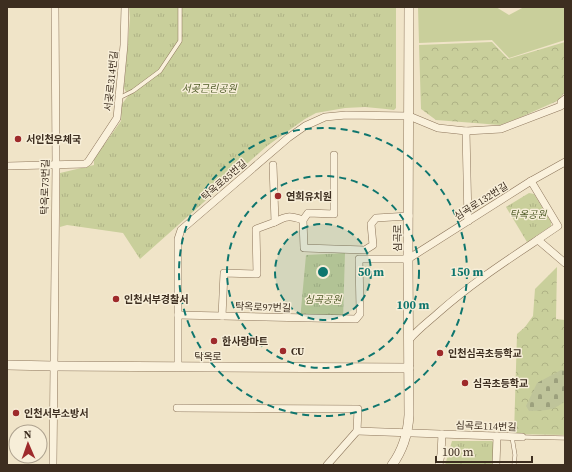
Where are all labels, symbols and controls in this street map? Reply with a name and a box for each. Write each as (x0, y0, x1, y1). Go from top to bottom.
street label: 서곶로314번길 (101, 50, 121, 112)
park label: 서곶근린공원 (181, 82, 237, 95)
place label: 서인천우체국 (26, 133, 81, 146)
marker: 서인천우체국 (13, 134, 23, 144)
street label: 탁옥로85번길 (199, 157, 249, 203)
street label: 탁옥로73번길 (38, 159, 52, 215)
street label: 심곡로132번길 (452, 179, 510, 223)
place label: 연희유치원 (286, 190, 332, 203)
marker: 연희유치원 (273, 191, 283, 201)
park label: 탁옥공원 (510, 208, 547, 221)
street label: 심곡로 (391, 224, 404, 252)
text: 50 m (358, 264, 384, 280)
text: 150 m (451, 264, 484, 280)
centre of rings (316, 265, 330, 279)
place label: 인천서부경찰서 (124, 293, 188, 306)
park label: 심곡공원 (305, 293, 342, 306)
marker: 인천서부경찰서 (111, 294, 121, 304)
text: 100 m (397, 297, 430, 313)
street label: 탁옥로97번길 (235, 300, 291, 314)
place label: 한사랑마트 (222, 335, 268, 348)
marker: 한사랑마트 (209, 336, 219, 346)
place label: CU (291, 345, 305, 358)
marker: CU (278, 346, 288, 356)
place label: 인천심곡초등학교 (448, 347, 522, 360)
marker: 인천심곡초등학교 (435, 348, 445, 358)
street label: 탁옥로 (194, 350, 222, 363)
place label: 심곡초등학교 (473, 377, 528, 390)
marker: 심곡초등학교 (460, 378, 470, 388)
place label: 인천서부소방서 (24, 407, 88, 420)
marker: 인천서부소방서 (11, 408, 21, 418)
street label: 심곡로114번길 (455, 418, 517, 434)
north arrow (8, 424, 48, 464)
text: N (23, 427, 32, 442)
scale bar (436, 438, 532, 464)
text: 100 m (442, 444, 474, 460)

